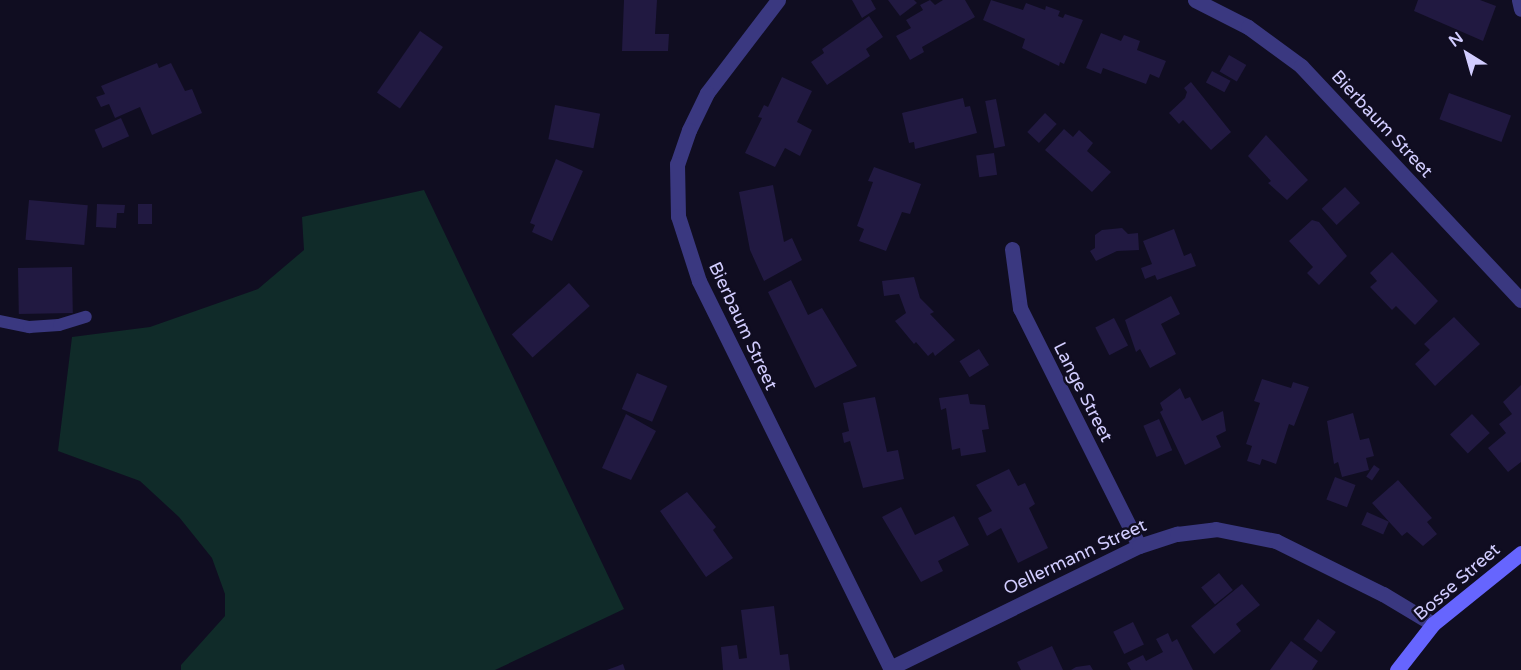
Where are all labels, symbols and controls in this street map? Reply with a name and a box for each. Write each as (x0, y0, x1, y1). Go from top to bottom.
north arrow (1437, 24, 1497, 84)
text: N (1445, 28, 1467, 51)
street label: Bierbaum Street (1327, 66, 1437, 182)
street label: Bierbaum Street (704, 258, 782, 394)
street label: Lange Street (1049, 338, 1117, 446)
street label: Oellermann Street (1000, 514, 1150, 600)
street label: Bosse Street (1410, 539, 1504, 625)

